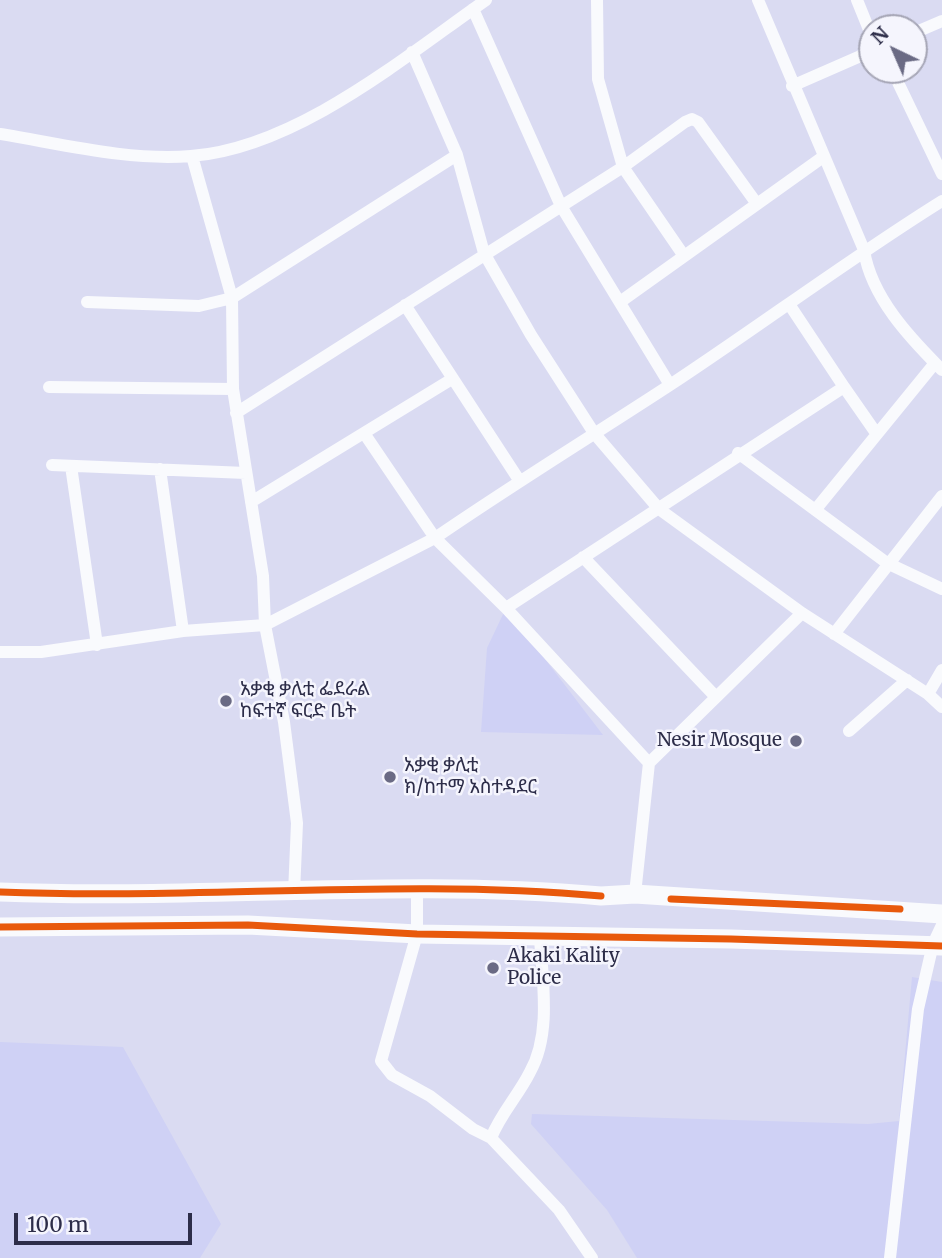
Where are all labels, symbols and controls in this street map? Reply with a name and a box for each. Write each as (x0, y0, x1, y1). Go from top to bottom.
north arrow (858, 14, 928, 84)
text: N (866, 21, 894, 49)
place label: አቃቂ ቃሊቲ ፌደራል ከፍተኛ ፍርድ ቤት (240, 679, 370, 723)
marker: አቃቂ ቃሊቲ ፌደራል ከፍተኛ ፍርድ ቤት (218, 693, 234, 709)
place label: Nesir Mosque (657, 730, 782, 752)
marker: Nesir Mosque (788, 733, 804, 749)
place label: አቃቂ ቃሊቲ ክ/ከተማ አስተዳደር (404, 755, 537, 799)
marker: አቃቂ ቃሊቲ ክ/ከተማ አስተዳደር (382, 769, 398, 785)
place label: Akaki Kality Police (507, 946, 620, 990)
marker: Akaki Kality Police (485, 960, 501, 976)
scale bar (18, 1198, 196, 1242)
text: 100 m (27, 1211, 89, 1238)

